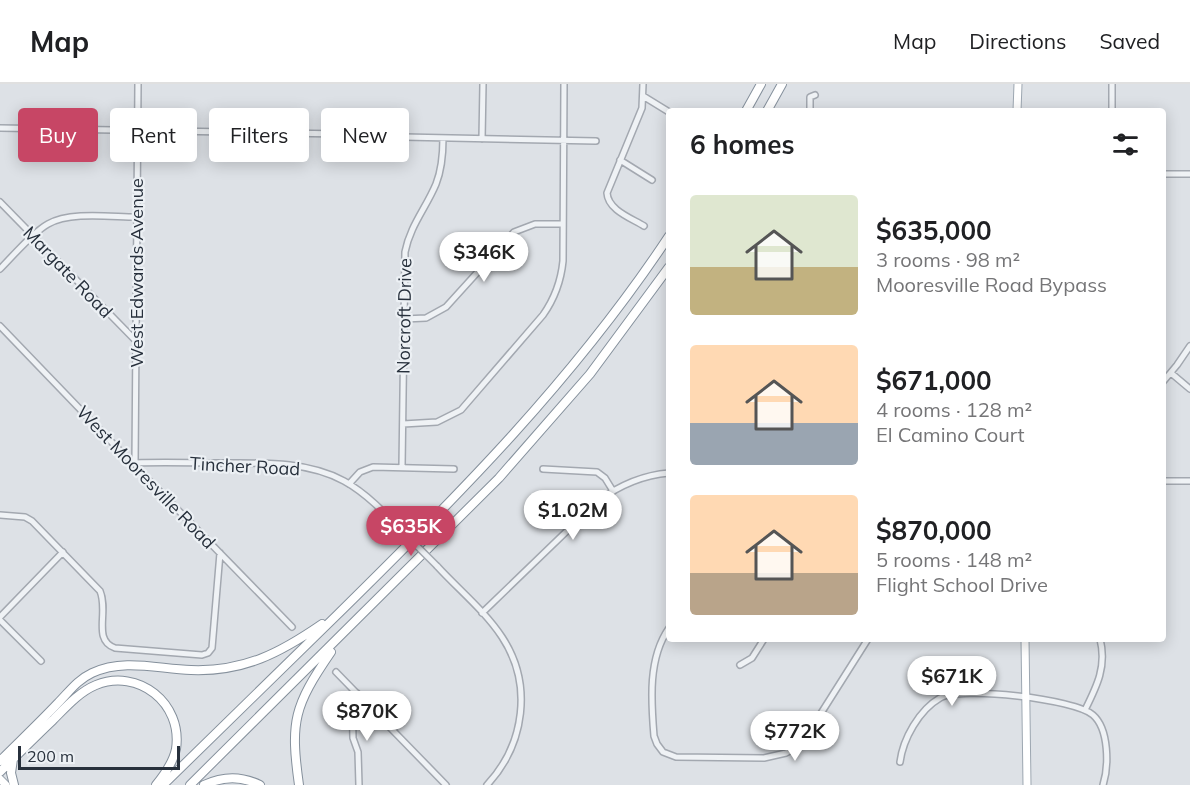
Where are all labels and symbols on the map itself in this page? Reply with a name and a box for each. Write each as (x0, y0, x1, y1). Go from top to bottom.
street label: West Edwards Avenue (125, 178, 148, 368)
street label: Margate Road (18, 221, 118, 323)
pin: $346K (442, 232, 526, 283)
street label: Norcroft Drive (391, 258, 417, 374)
street label: West Mooresville Road (72, 400, 220, 554)
street label: Tincher Road (189, 452, 301, 480)
pin: $1.02M (524, 490, 622, 541)
pin: $635K (369, 506, 453, 557)
pin: $671K (910, 656, 994, 707)
pin: $870K (325, 691, 409, 742)
pin: $772K (753, 711, 837, 762)
scale bar (18, 743, 180, 770)

